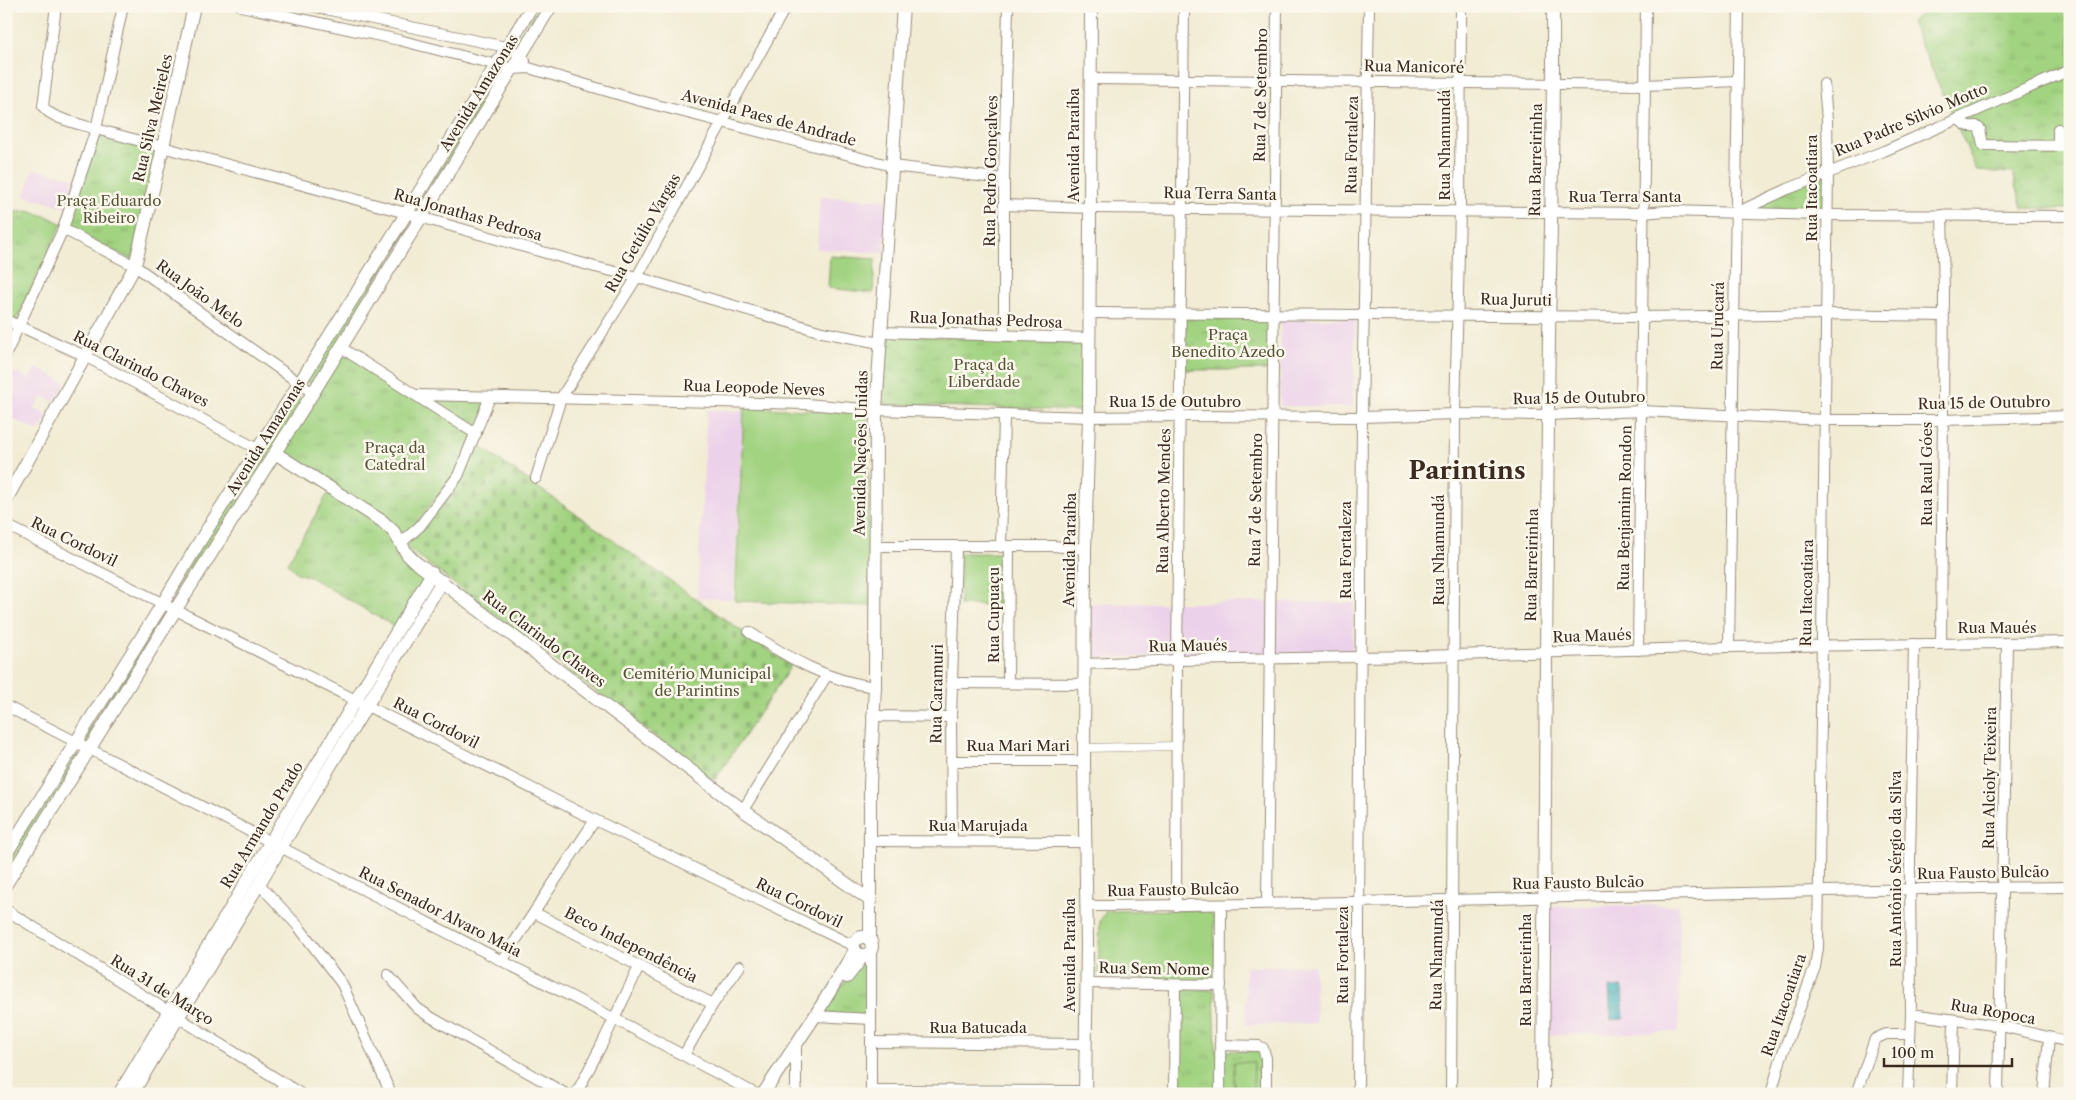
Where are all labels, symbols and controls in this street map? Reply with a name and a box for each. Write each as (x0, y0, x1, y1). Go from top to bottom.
street label: Rua 7 de Setembro (1250, 28, 1271, 162)
street label: Avenida Amazonas (434, 31, 522, 156)
street label: Rua Silva Meireles (129, 52, 176, 184)
street label: Rua Manicoré (1364, 56, 1464, 77)
street label: Rua Padre Silvio Motto (1831, 79, 1990, 160)
street label: Avenida Paes de Andrade (679, 85, 858, 150)
street label: Avenida Paraíba (1064, 88, 1083, 203)
street label: Rua Nhamundá (1435, 89, 1454, 201)
street label: Rua Pedro Gonçalves (980, 95, 1001, 247)
street label: Rua Fortaleza (1341, 96, 1362, 194)
street label: Rua Barreirinha (1525, 103, 1546, 217)
street label: Rua Itacoatiara (1802, 134, 1821, 242)
street label: Rua Getúlio Vargas (601, 170, 684, 296)
street label: Rua Terra Santa (1163, 183, 1277, 204)
street label: Rua Jonathas Pedrosa (392, 184, 545, 245)
street label: Rua Terra Santa (1568, 187, 1682, 206)
park label: Praça Eduardo Ribeiro (57, 191, 161, 227)
street label: Rua João Melo (153, 255, 248, 332)
street label: Rua Urucará (1707, 281, 1728, 370)
street label: Rua Juruti (1480, 289, 1552, 310)
street label: Rua Jonathas Pedrosa (909, 307, 1063, 332)
park label: Praça Benedito Azedo (1171, 325, 1285, 361)
street label: Rua Clarindo Chaves (70, 326, 212, 411)
park label: Praça da Liberdade (948, 355, 1020, 391)
street label: Avenida Nações Unidas (850, 370, 871, 537)
street label: Avenida Amazonas (221, 375, 309, 500)
street label: Rua Leopode Neves (683, 376, 825, 399)
street label: Rua 15 de Outubro (1513, 387, 1645, 408)
street label: Rua 15 de Outubro (1109, 392, 1241, 411)
street label: Rua 15 de Outubro (1918, 392, 2050, 413)
street label: Rua Raul Góes (1917, 422, 1936, 526)
street label: Rua Benjamim Rondon (1614, 424, 1635, 591)
street label: Rua Alberto Mendes (1153, 428, 1174, 574)
street label: Rua 7 de Setembro (1245, 433, 1266, 567)
park label: Praça da Catedral (365, 438, 426, 474)
district label: Parintins (1409, 455, 1526, 486)
street label: Avenida Paraíba (1059, 493, 1080, 608)
street label: Rua Nhamundá (1429, 494, 1448, 606)
street label: Rua Fortaleza (1336, 501, 1355, 599)
street label: Rua Barreirinha (1521, 508, 1542, 622)
street label: Rua Cordovil (28, 512, 121, 571)
street label: Rua Itacoatiara (1796, 539, 1817, 647)
street label: Rua Cupuaçu (984, 567, 1003, 663)
street label: Rua Clarindo Chaves (479, 586, 610, 691)
street label: Rua Maués (1957, 618, 2037, 637)
street label: Rua Maués (1552, 625, 1632, 646)
street label: Rua Maués (1148, 635, 1228, 656)
street label: Rua Caramuri (926, 644, 947, 744)
park label: Cemitério Municipal de Parintins (623, 664, 772, 700)
street label: Rua Cordovil (390, 693, 483, 753)
street label: Rua Alcioly Teixeira (1979, 706, 2000, 849)
street label: Rua Mari Mari (966, 736, 1070, 755)
street label: Rua Armando Prado (216, 758, 307, 892)
street label: Rua Antônio Sérgio da Silva (1886, 770, 1905, 968)
street label: Rua Marujada (928, 816, 1028, 835)
street label: Rua Senador Alvaro Maia (356, 862, 525, 961)
street label: Rua Fausto Bulcão (1917, 862, 2049, 883)
street label: Rua Fausto Bulcão (1512, 872, 1644, 893)
street label: Rua Cordovil (753, 873, 846, 932)
street label: Rua Fausto Bulcão (1107, 879, 1239, 900)
street label: Avenida Paraíba (1060, 898, 1079, 1013)
street label: Rua Nhamundá (1426, 899, 1447, 1011)
street label: Beco Independência (561, 903, 701, 986)
street label: Rua Fortaleza (1333, 906, 1352, 1004)
street label: Rua Barreirinha (1516, 913, 1535, 1027)
street label: Rua 31 de Março (107, 950, 217, 1029)
street label: Rua Itacoatiara (1757, 951, 1810, 1059)
street label: Rua Sem Nome (1098, 958, 1210, 979)
street label: Rua Ropoca (1949, 995, 2037, 1028)
street label: Rua Batucada (929, 1018, 1027, 1037)
scale bar (1884, 1035, 2011, 1067)
text: 100 m (1891, 1043, 1934, 1062)

